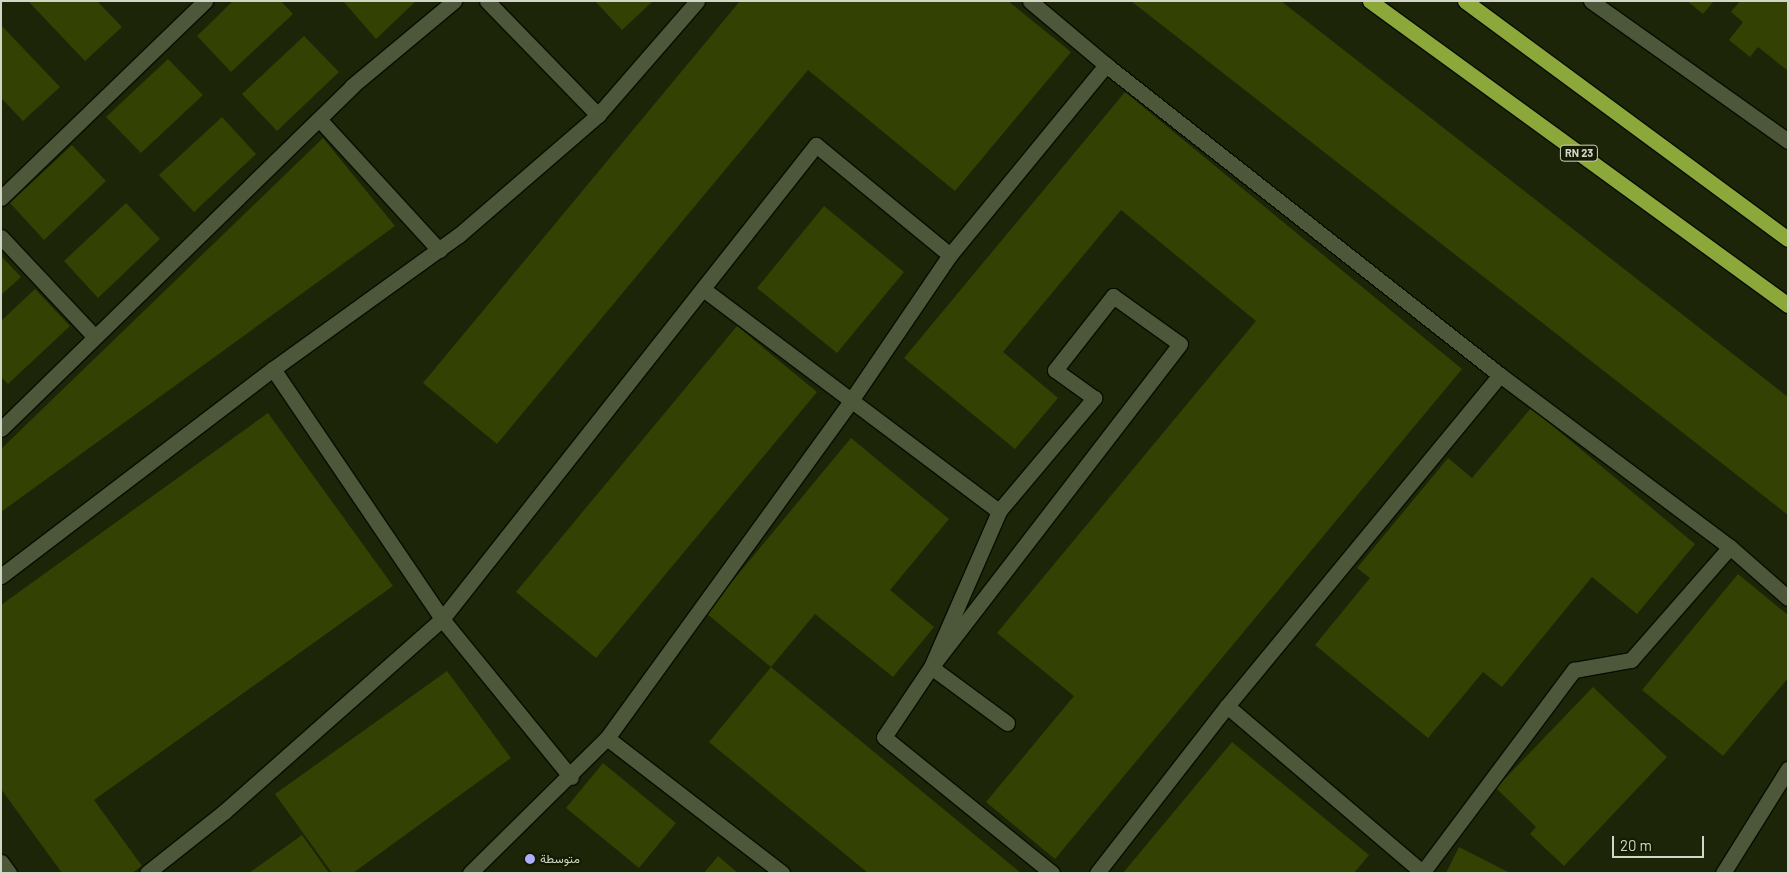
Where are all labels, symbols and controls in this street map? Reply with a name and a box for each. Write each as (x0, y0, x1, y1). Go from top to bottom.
road number: RN 23 (1559, 144, 1599, 162)
scale bar (1614, 826, 1706, 858)
text: 20 m (1620, 836, 1652, 854)
place label: متوسطة (540, 852, 580, 866)
marker: متوسطة (524, 853, 536, 865)

